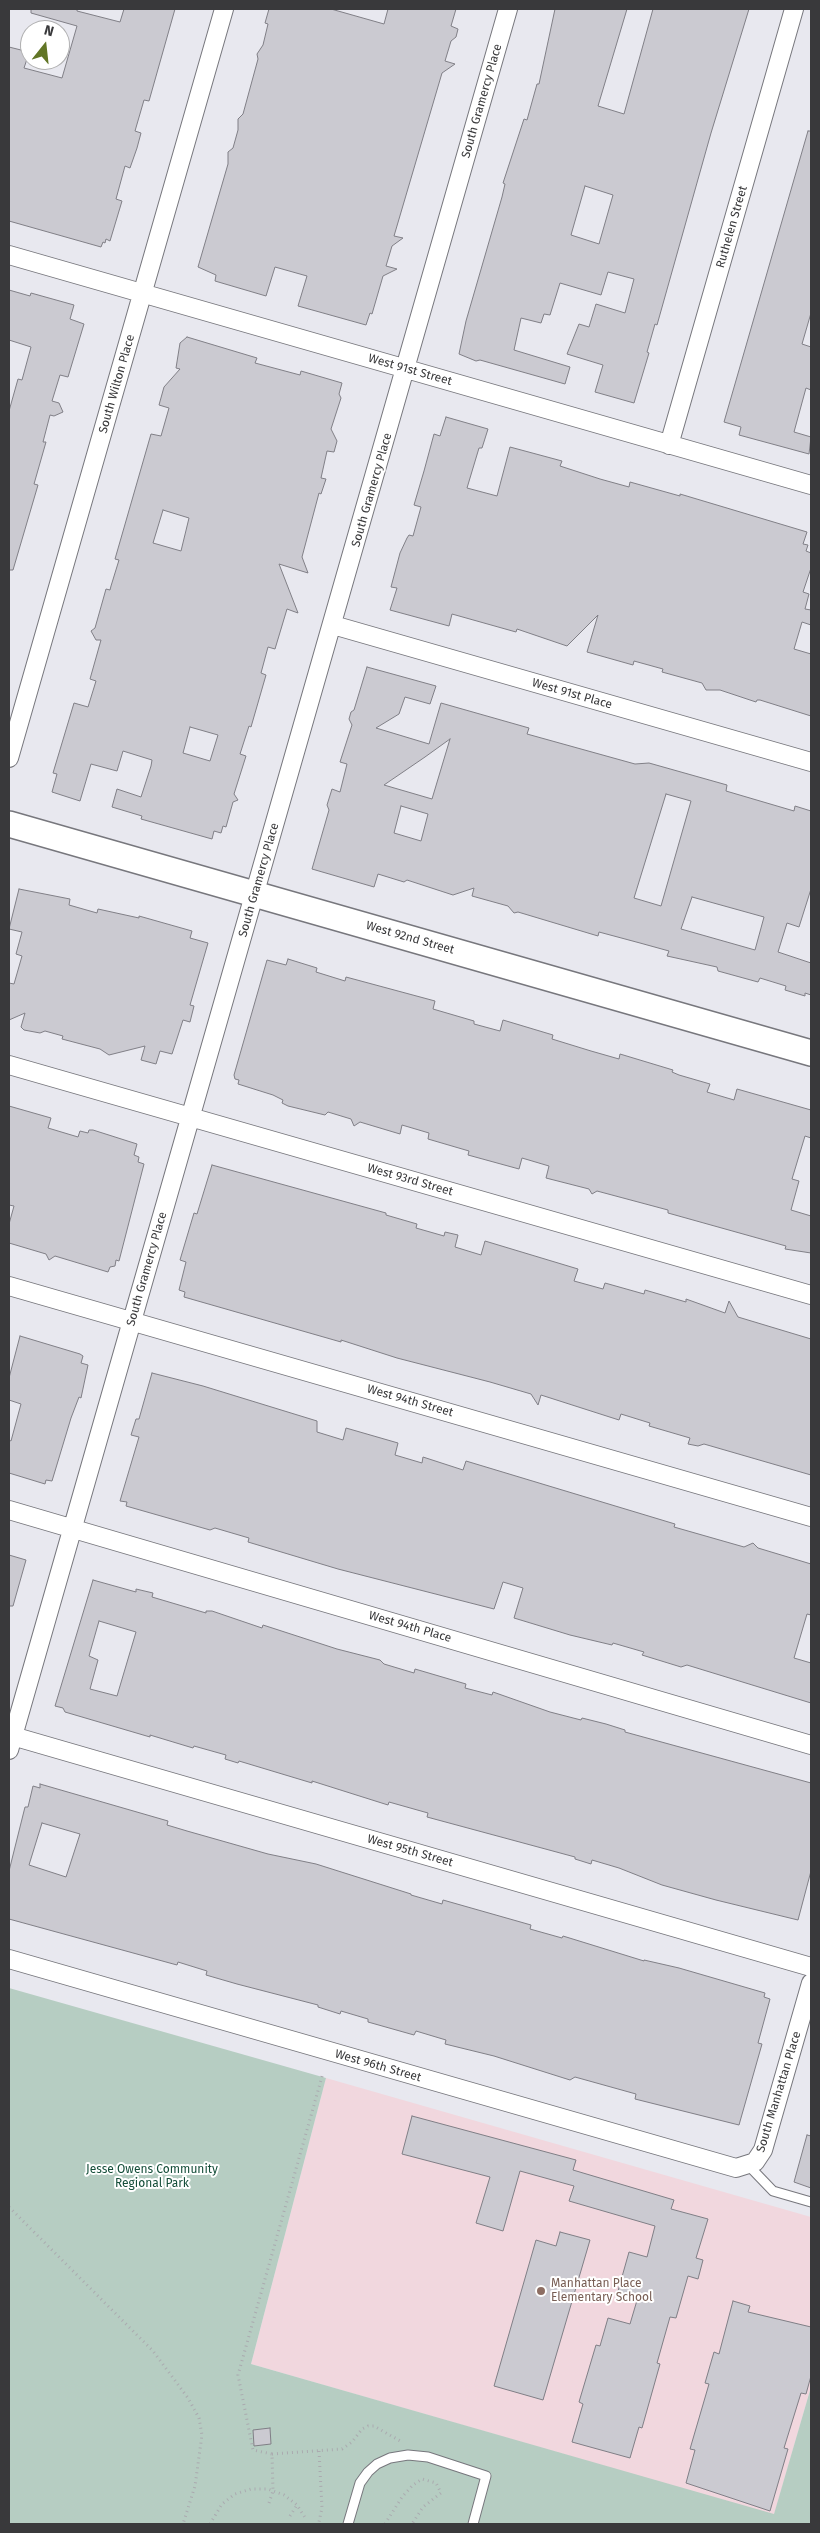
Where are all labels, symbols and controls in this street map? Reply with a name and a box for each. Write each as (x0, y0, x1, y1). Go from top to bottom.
north arrow (20, 20, 70, 70)
text: N (42, 22, 56, 41)
street label: South Gramercy Place (459, 42, 505, 160)
street label: Ruthelen Street (713, 184, 751, 270)
street label: South Wilton Place (96, 333, 138, 435)
street label: West 91st Street (367, 351, 453, 389)
street label: South Gramercy Place (349, 431, 395, 549)
street label: West 91st Place (530, 676, 614, 712)
street label: South Gramercy Place (236, 821, 282, 939)
street label: West 92nd Street (364, 918, 456, 958)
street label: West 93rd Street (365, 1161, 455, 1199)
street label: South Gramercy Place (124, 1210, 170, 1328)
street label: West 94th Street (365, 1382, 455, 1420)
street label: West 94th Place (367, 1608, 453, 1646)
street label: West 95th Street (365, 1832, 455, 1870)
street label: South Manhattan Place (754, 2030, 804, 2154)
street label: West 96th Street (333, 2047, 423, 2085)
park label: Jesse Owens Community Regional Park (86, 2163, 218, 2191)
place label: Manhattan Place Elementary School (551, 2277, 653, 2305)
marker: Manhattan Place Elementary School (535, 2285, 547, 2297)

